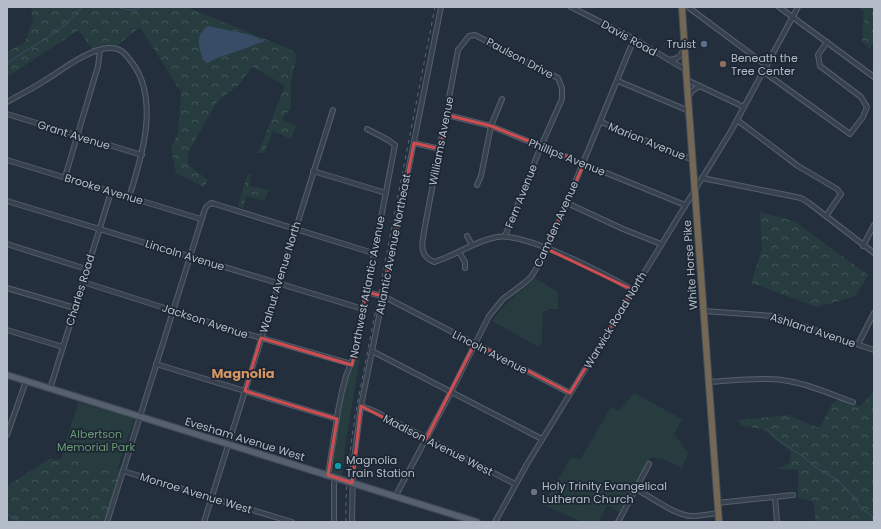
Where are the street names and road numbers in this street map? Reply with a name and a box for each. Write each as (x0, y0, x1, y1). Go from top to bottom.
street label: Davis Road (598, 16, 660, 60)
street label: Paulson Drive (484, 34, 557, 82)
street label: Williams Avenue (425, 95, 458, 187)
street label: Grant Avenue (36, 116, 113, 154)
street label: Marion Avenue (606, 118, 688, 164)
street label: Phillips Avenue (526, 134, 608, 180)
street label: Fern Avenue (501, 161, 541, 230)
street label: Brooke Avenue (63, 169, 146, 209)
street label: Atlantic Avenue Northeast (371, 172, 415, 316)
street label: Camden Avenue (530, 178, 582, 270)
street label: Northwest Atlantic Avenue (345, 214, 389, 360)
street label: Walnut Avenue North (255, 219, 305, 335)
street label: White Horse Pike (679, 219, 701, 310)
street label: Lincoln Avenue (143, 235, 227, 275)
street label: Charles Road (62, 252, 98, 328)
street label: Warwick Road North (580, 268, 650, 372)
street label: Jackson Avenue (160, 300, 250, 343)
street label: Ashland Avenue (768, 309, 858, 351)
street label: Lincoln Avenue (450, 326, 530, 378)
street label: Madison Avenue West (380, 410, 496, 480)
street label: Evesham Avenue West (183, 413, 307, 465)
street label: Monroe Avenue West (138, 468, 254, 518)

